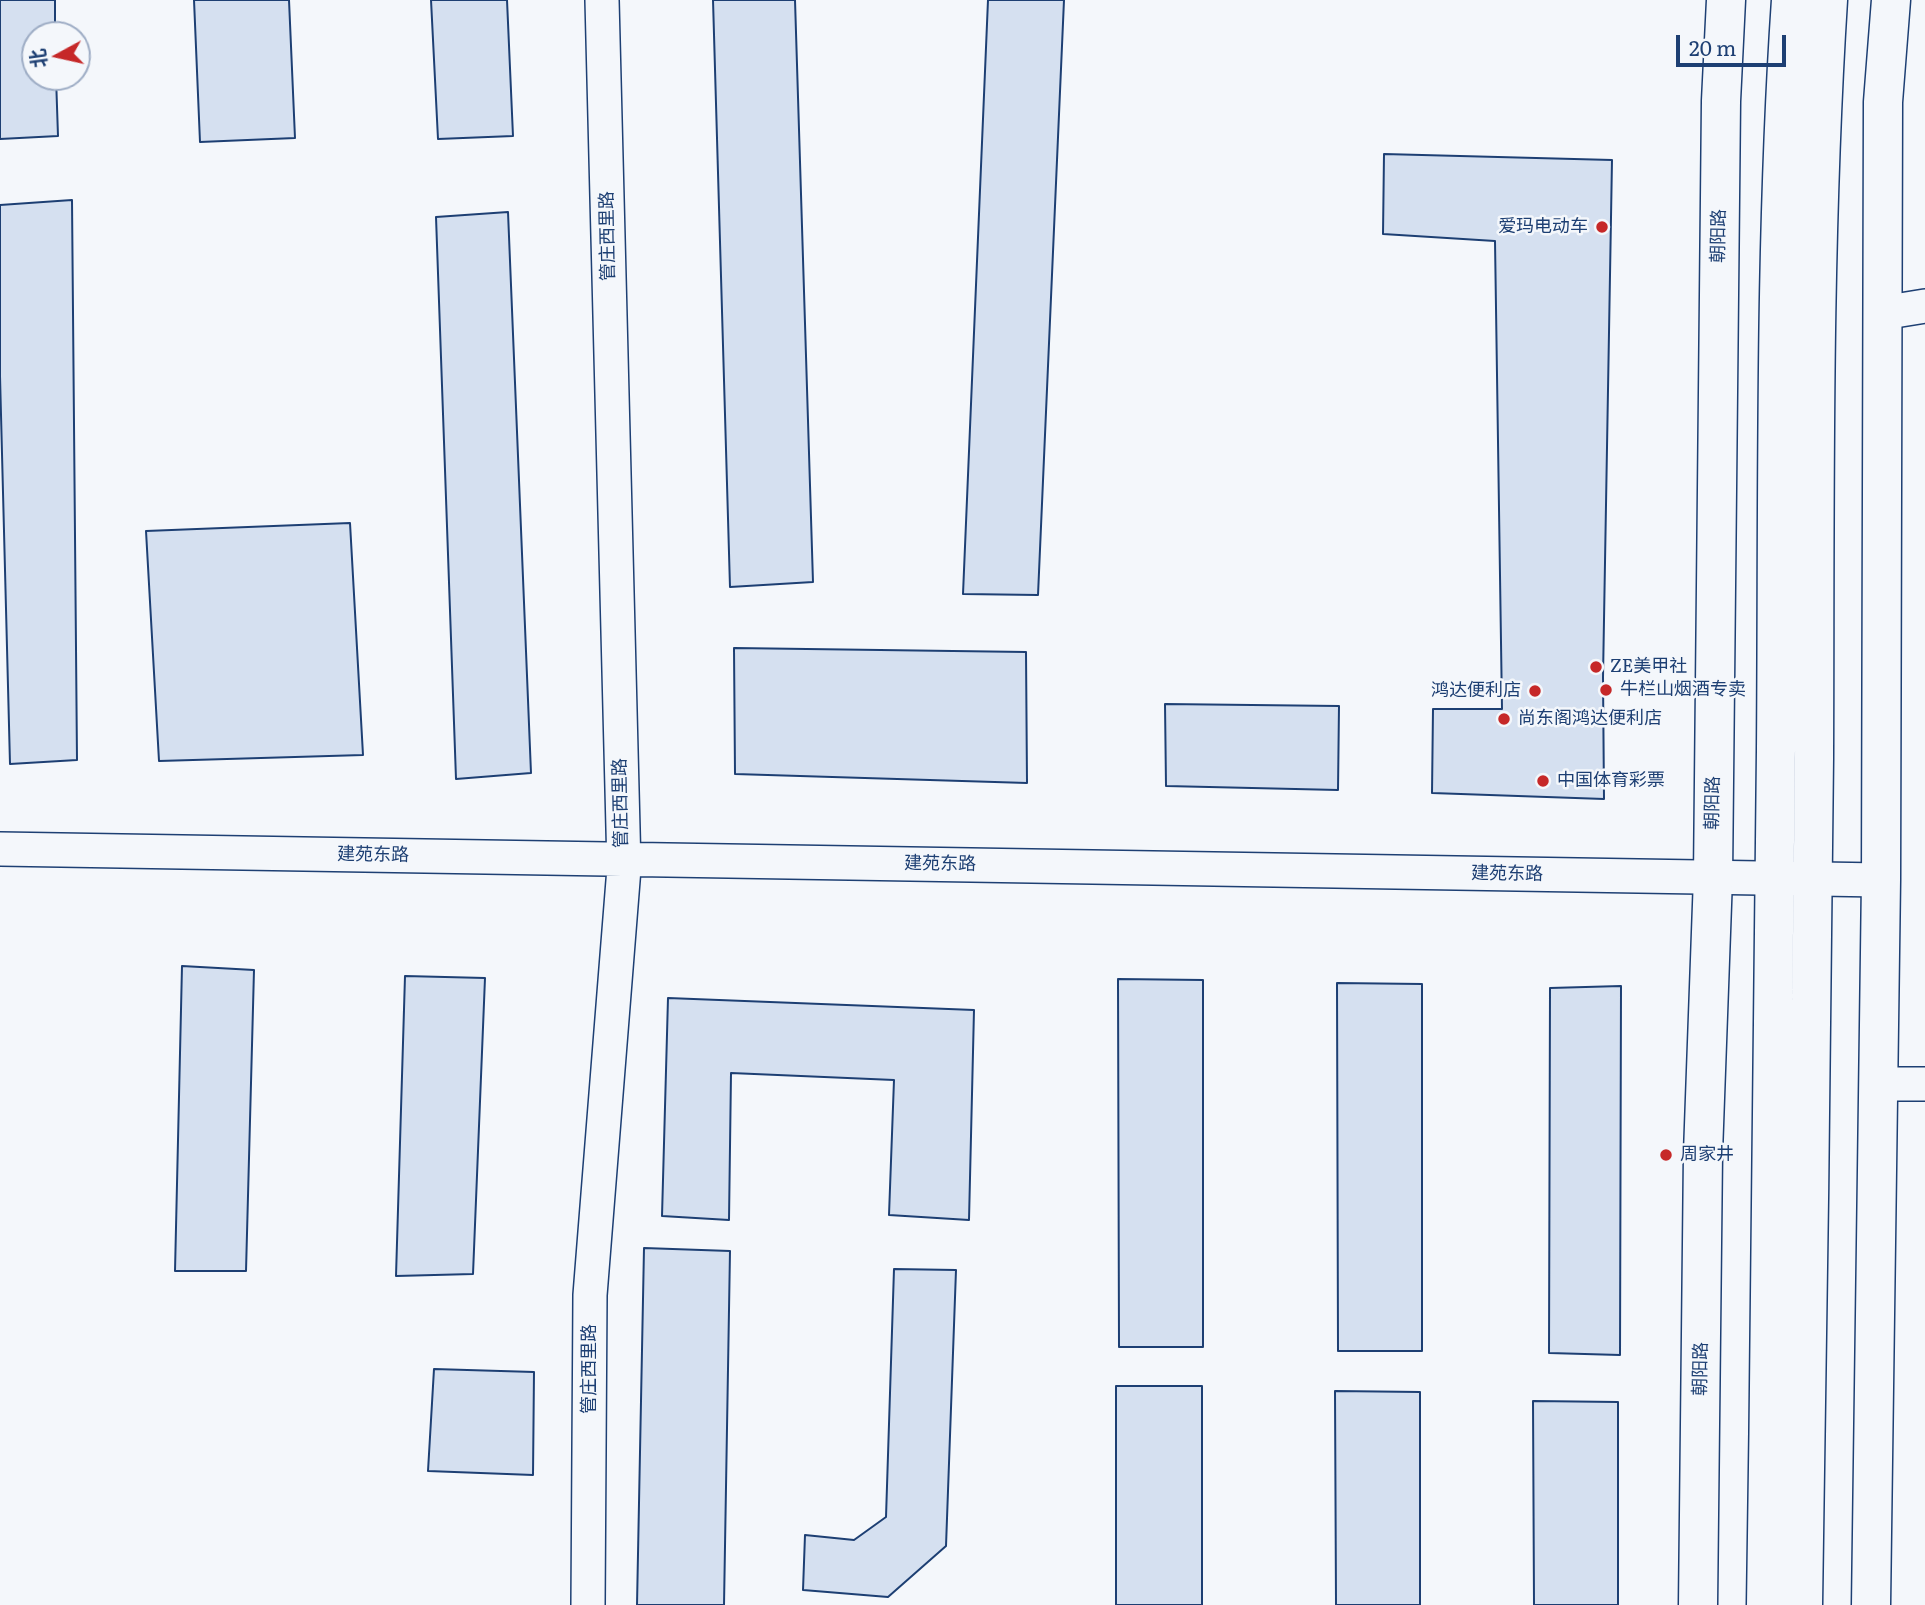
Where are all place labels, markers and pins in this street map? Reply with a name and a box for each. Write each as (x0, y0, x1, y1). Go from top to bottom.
place label: 爱玛电动车 (1498, 216, 1588, 238)
marker: 爱玛电动车 (1594, 219, 1610, 235)
place label: ZE美甲社 (1610, 656, 1687, 678)
marker: ZE美甲社 (1588, 659, 1604, 675)
place label: 牛栏山烟酒专卖 (1620, 679, 1746, 701)
place label: 鸿达便利店 (1431, 680, 1521, 702)
marker: 牛栏山烟酒专卖 (1598, 682, 1614, 698)
marker: 鸿达便利店 (1527, 683, 1543, 699)
place label: 尚东阁鸿达便利店 (1518, 708, 1662, 730)
marker: 尚东阁鸿达便利店 (1496, 711, 1512, 727)
place label: 中国体育彩票 (1557, 770, 1665, 792)
marker: 中国体育彩票 (1535, 773, 1551, 789)
place label: 周家井 (1680, 1144, 1734, 1166)
marker: 周家井 (1658, 1147, 1674, 1163)

